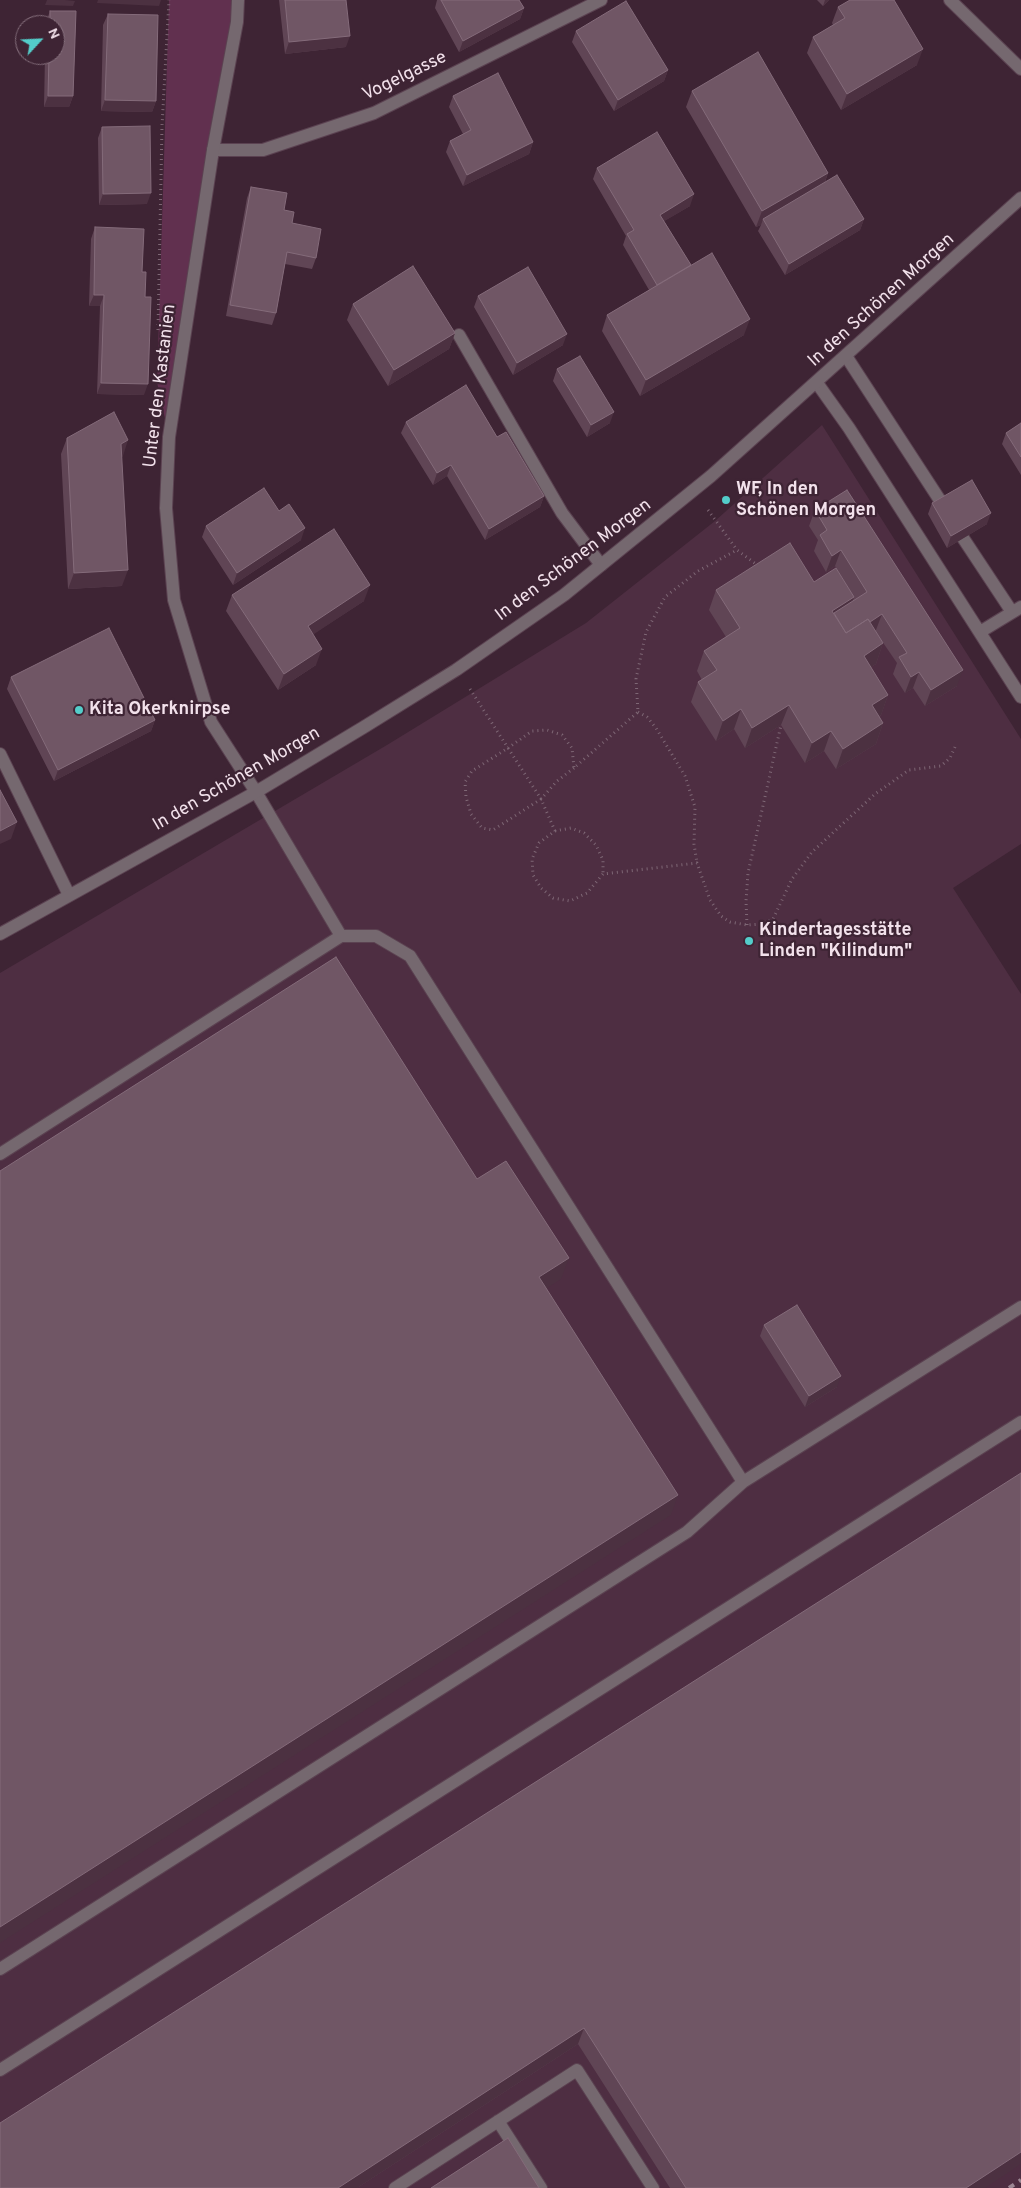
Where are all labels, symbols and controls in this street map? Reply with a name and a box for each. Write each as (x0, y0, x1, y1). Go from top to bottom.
north arrow (15, 15, 65, 65)
text: N (43, 26, 63, 42)
street label: Vogelgasse (359, 47, 451, 107)
street label: In den Schönen Morgen (804, 230, 960, 372)
street label: Unter den Kastanien (140, 303, 182, 469)
place label: WF, In den Schönen Morgen (736, 479, 876, 522)
marker: WF, In den Schönen Morgen (720, 494, 732, 506)
street label: In den Schönen Morgen (492, 495, 656, 627)
place label: Kita Okerknirpse (89, 699, 231, 721)
marker: Kita Okerknirpse (73, 704, 85, 716)
street label: In den Schönen Morgen (149, 723, 325, 837)
place label: Kindertagesstätte Linden "Kilindum" (759, 920, 912, 962)
marker: Kindertagesstätte Linden "Kilindum" (743, 935, 755, 947)

